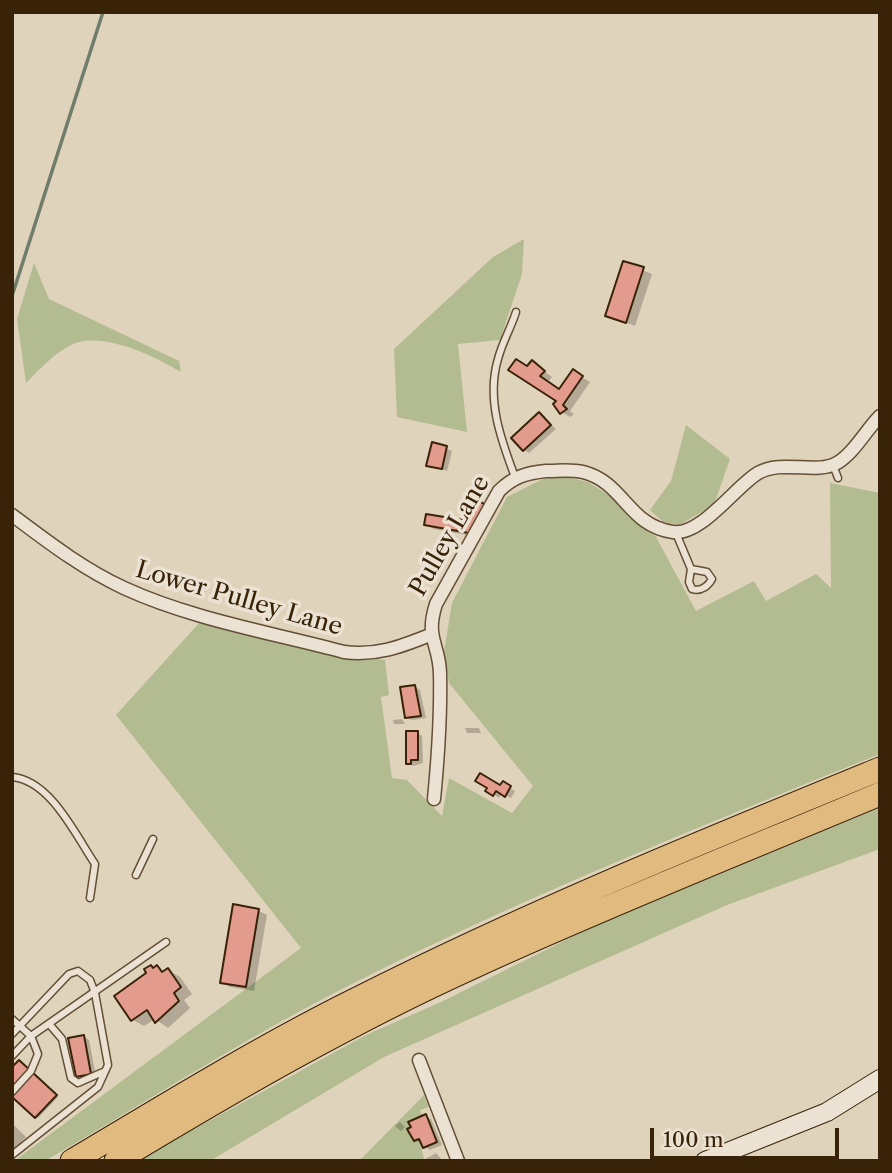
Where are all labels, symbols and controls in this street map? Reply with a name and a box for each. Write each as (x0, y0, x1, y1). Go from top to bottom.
street label: Pulley Lane (404, 471, 496, 601)
street label: Lower Pulley Lane (132, 556, 346, 642)
scale bar (654, 1114, 843, 1158)
text: 100 m (663, 1127, 724, 1152)

